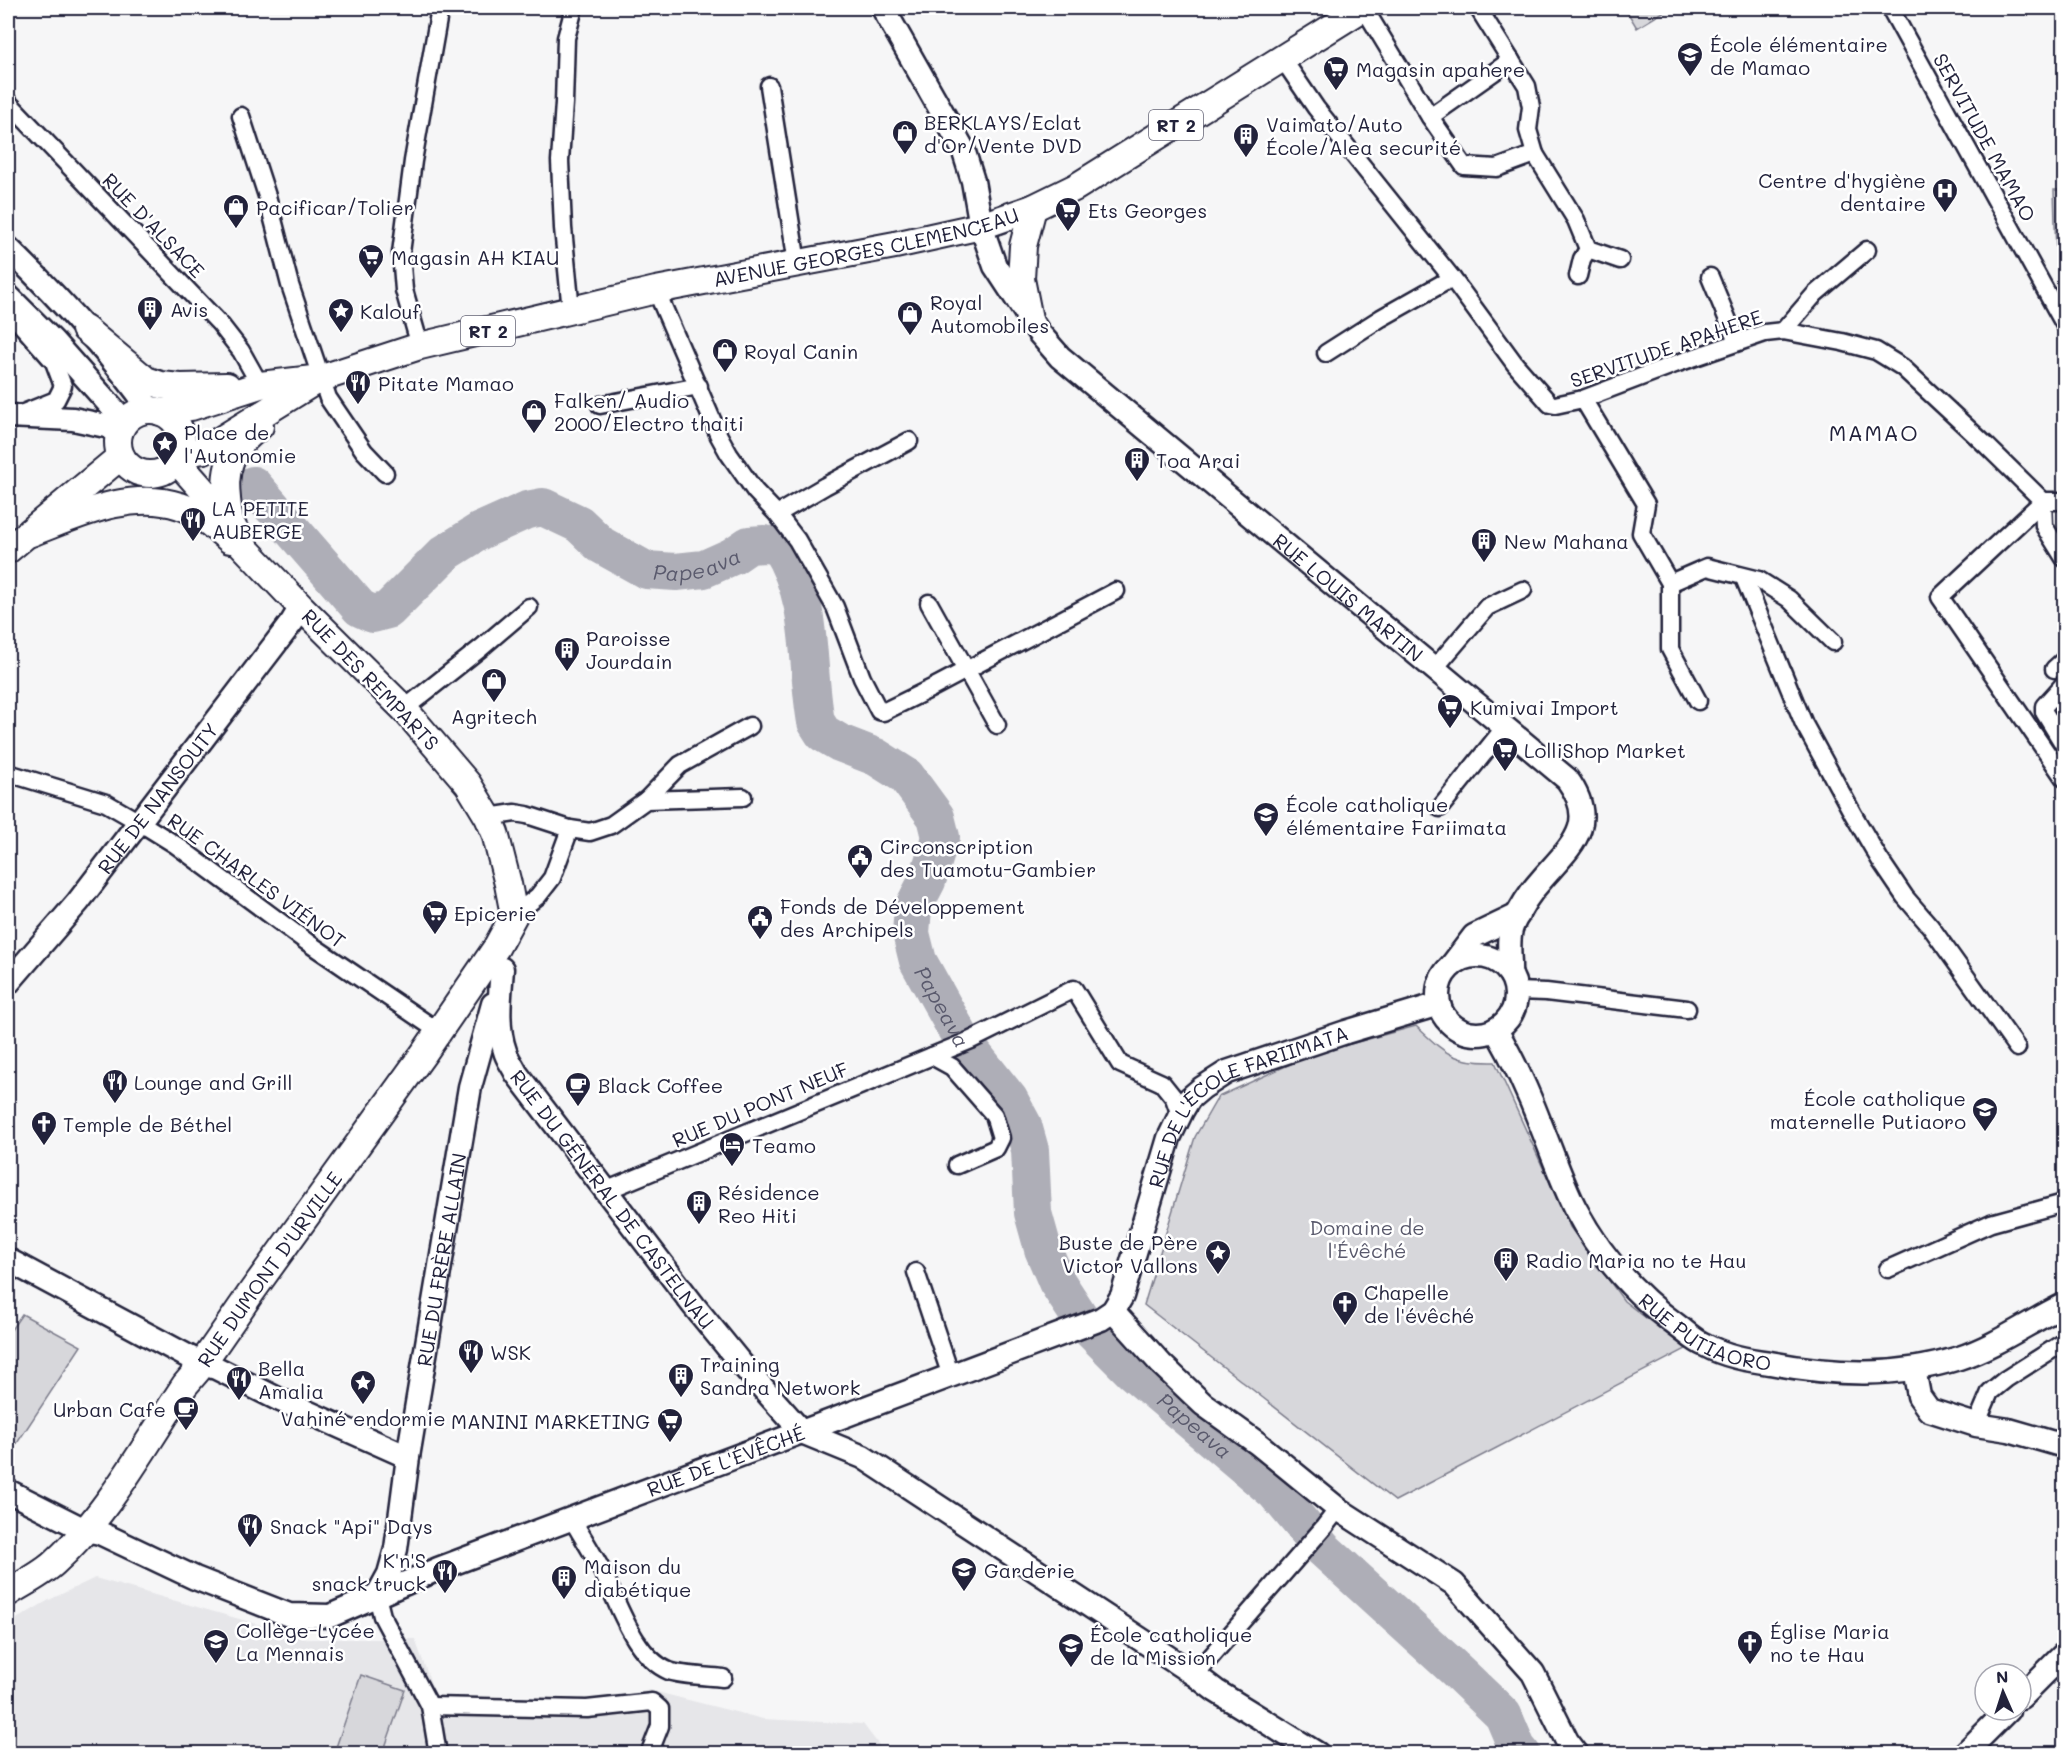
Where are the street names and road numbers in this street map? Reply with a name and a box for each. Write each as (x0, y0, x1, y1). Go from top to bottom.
street label: SERVITUDE MAMAO (1928, 48, 2042, 226)
road number: RT 2 (1149, 110, 1203, 140)
street label: RUE D'ALSACE (97, 167, 211, 283)
street label: AVENUE GEORGES CLEMENCEAU (711, 201, 1022, 292)
street label: SERVITUDE APAHERE (1566, 303, 1766, 393)
road number: RT 2 (461, 316, 515, 346)
street label: RUE LOUIS MARTIN (1268, 527, 1429, 667)
street label: RUE DES REMPARTS (297, 603, 445, 755)
street label: RUE DE NANSOUTY (91, 717, 224, 879)
street label: RUE CHARLES VIÉNOT (163, 807, 351, 953)
street label: RUE DE L'ÉCOLE FARIIMATA (1142, 1019, 1351, 1191)
street label: RUE DU PONT NEUF (668, 1055, 852, 1153)
street label: RUE DU GÉNÉRAL DE CASTELNAU (505, 1064, 720, 1334)
street label: RUE DU FRÈRE ALLAIN (410, 1151, 472, 1368)
street label: RUE DUMONT D'URVILLE (191, 1166, 347, 1372)
street label: RUE PUTIAORO (1634, 1287, 1773, 1376)
street label: RUE DE L'ÉVÊCHÉ (643, 1419, 808, 1502)

